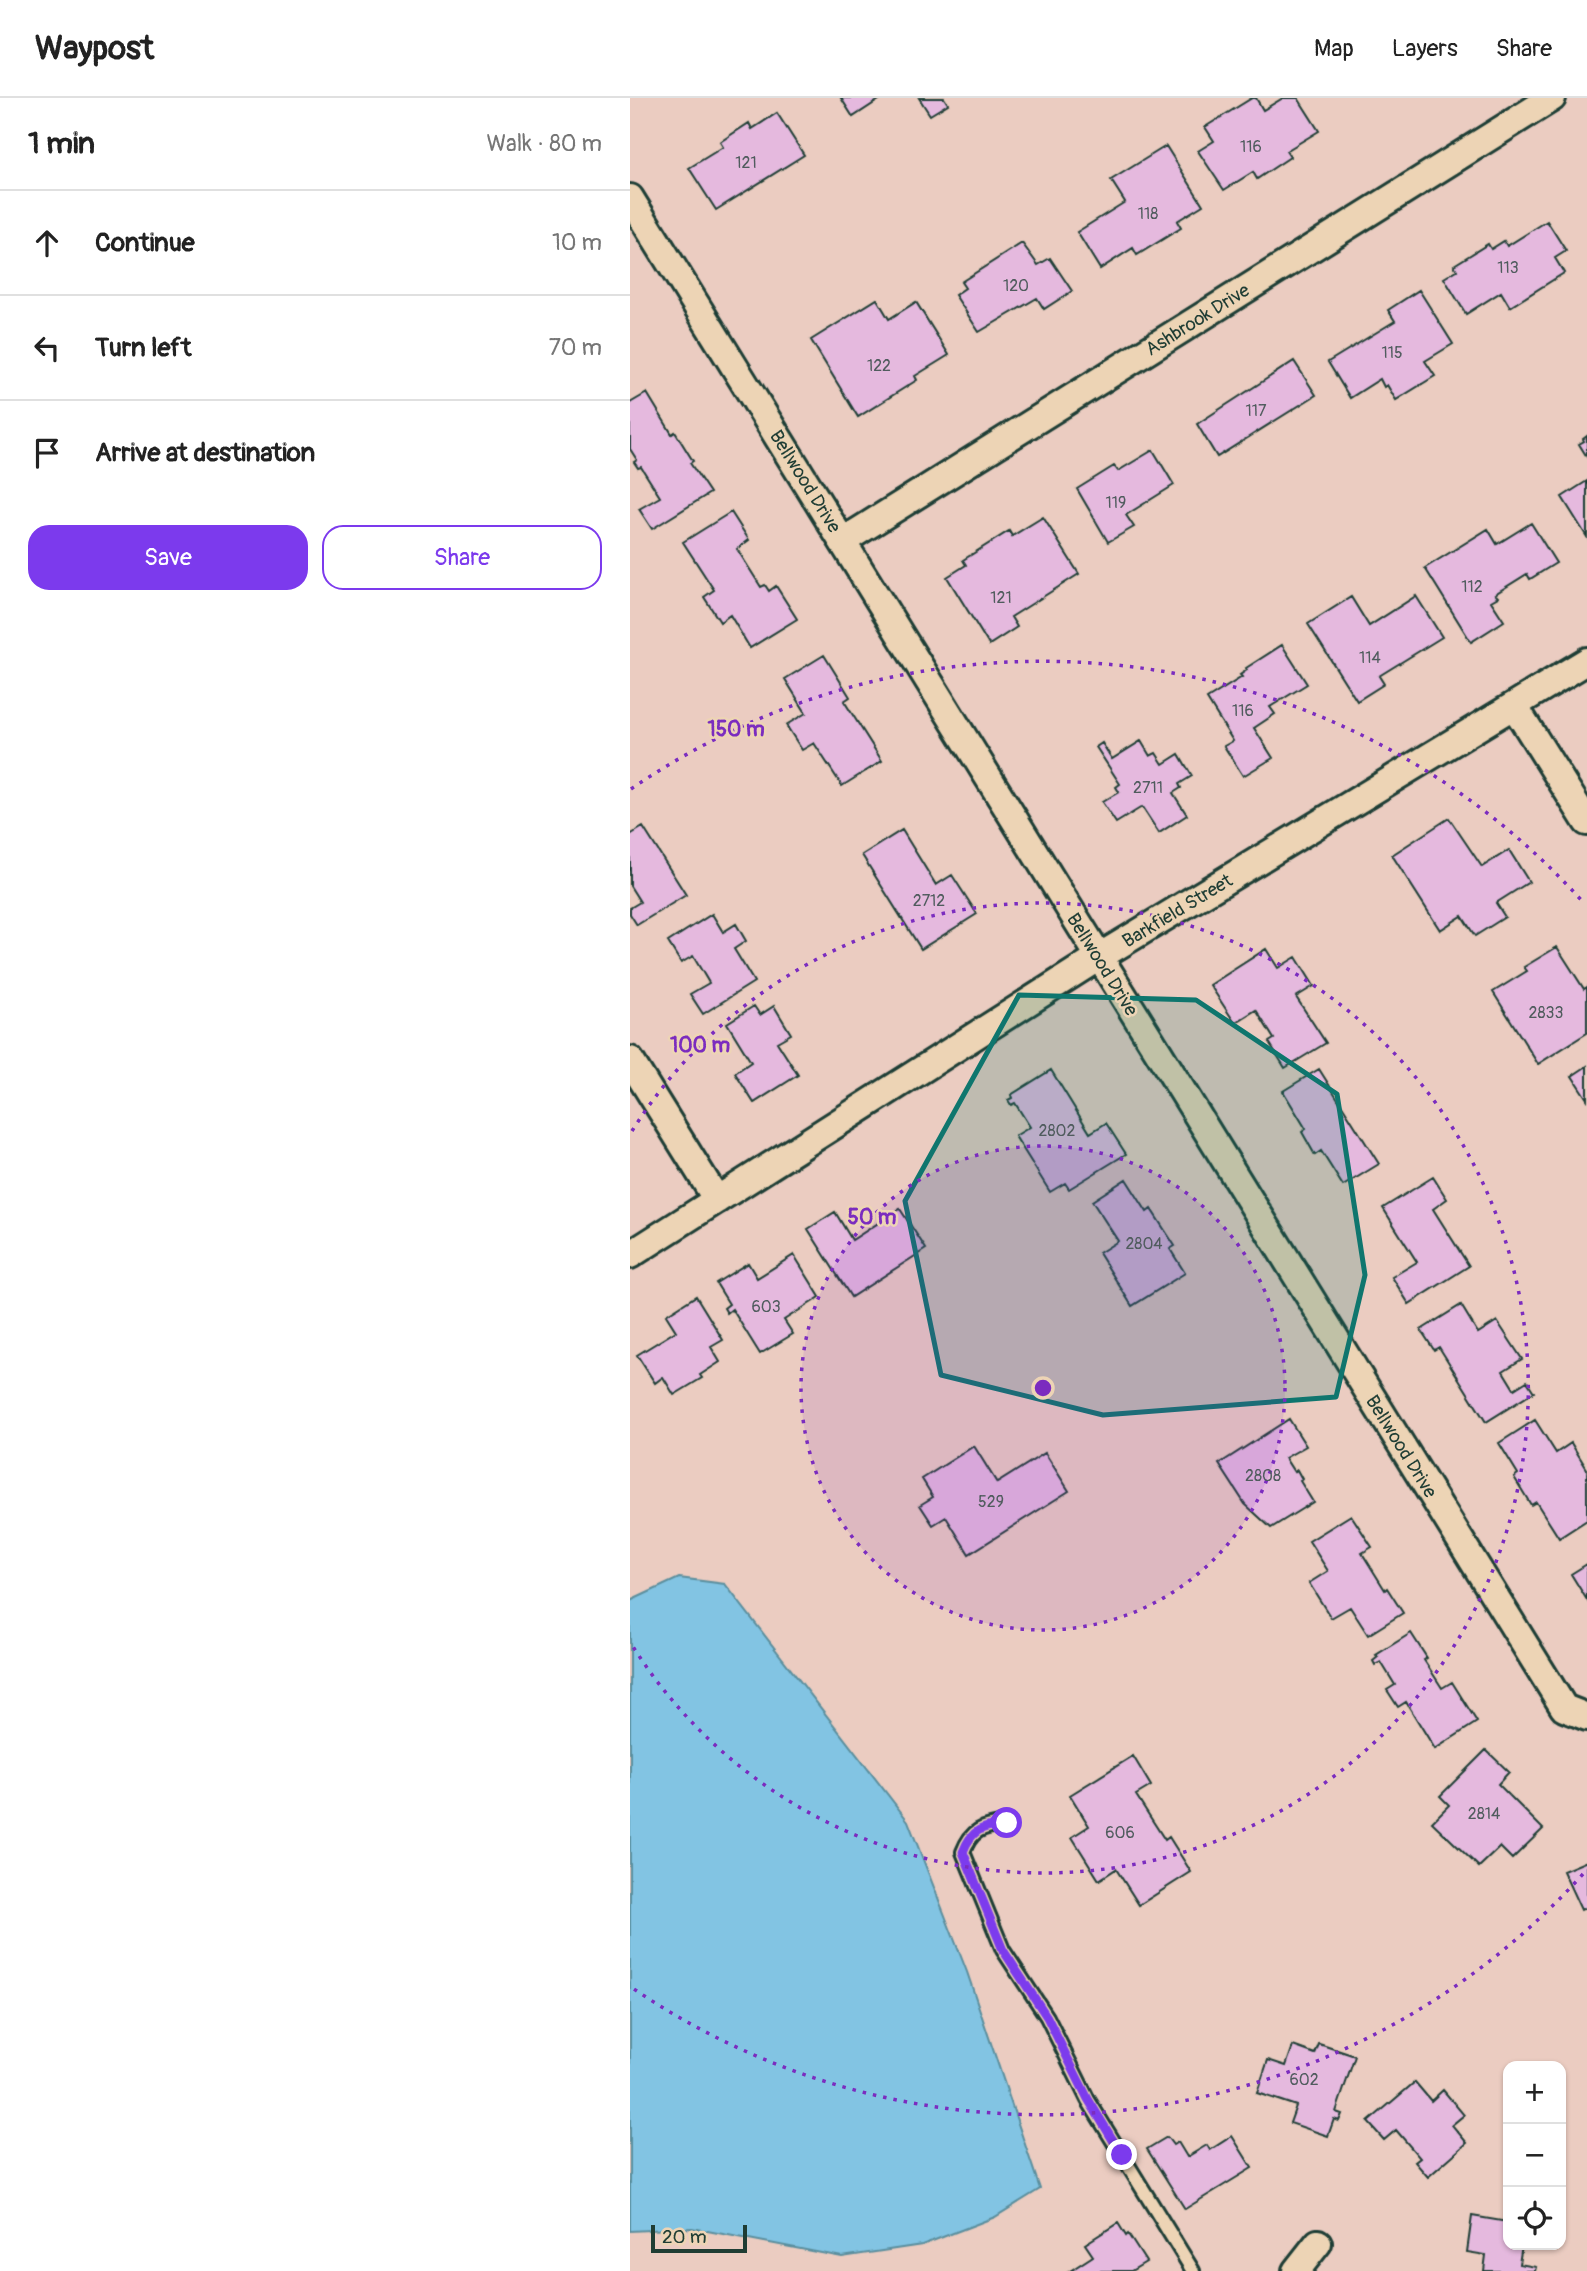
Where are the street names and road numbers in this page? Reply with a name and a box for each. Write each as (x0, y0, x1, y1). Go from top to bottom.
street label: Ashbrook Drive (1141, 278, 1255, 361)
street label: Bellwood Drive (764, 426, 847, 538)
street label: Barkfield Street (1118, 868, 1237, 953)
street label: Bellwood Drive (1061, 909, 1144, 1021)
street label: Bellwood Drive (1360, 1391, 1443, 1503)

